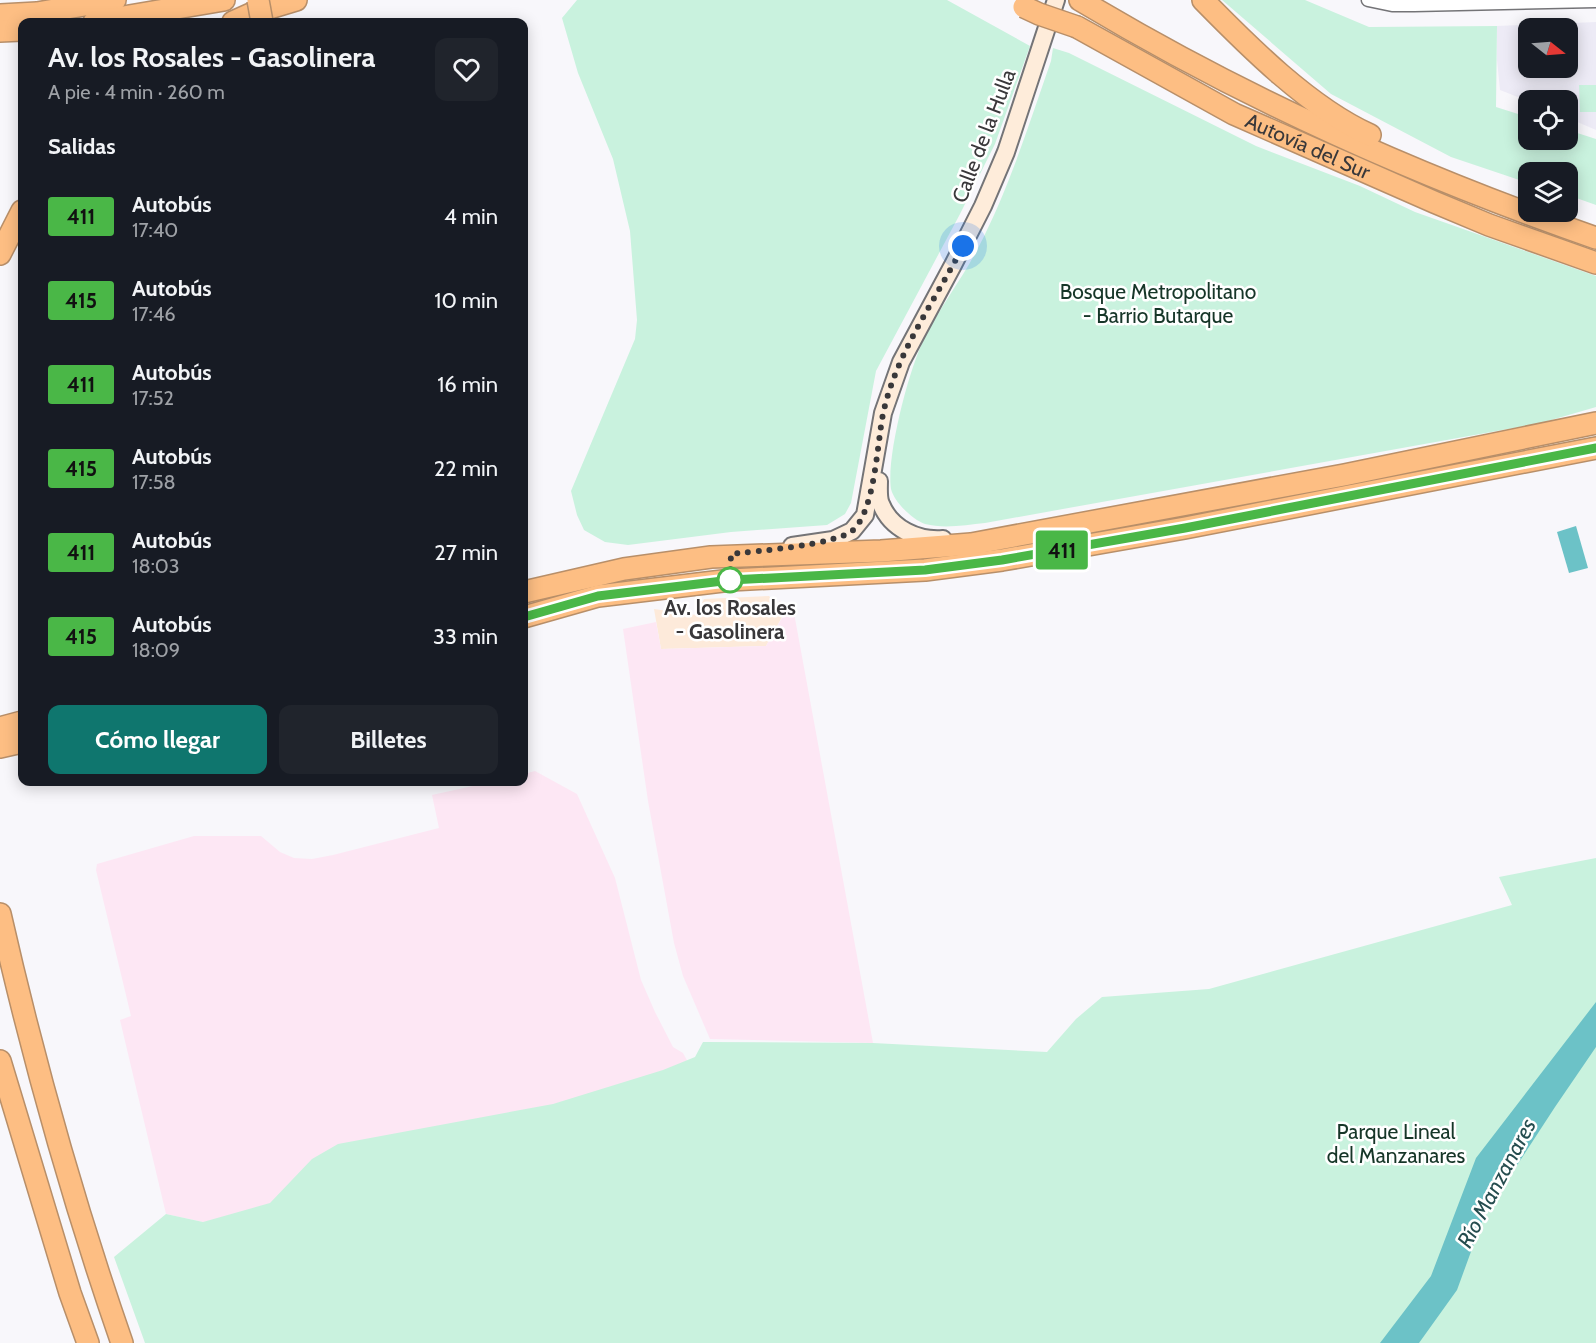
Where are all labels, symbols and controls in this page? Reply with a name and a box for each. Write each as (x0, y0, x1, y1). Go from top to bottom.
north arrow (1518, 18, 1578, 78)
map controls (1518, 18, 1578, 222)
button: heart (435, 38, 498, 101)
text: Av. los Rosales - Gasolinera (48, 40, 375, 74)
street label: Calle de la Hulla (947, 66, 1020, 206)
text: A pie · 4 min · 260 m (48, 80, 225, 104)
button: locate (1518, 90, 1578, 150)
street label: Autovía del Sur (1242, 108, 1374, 184)
text: Salidas (48, 133, 116, 160)
button: layers (1518, 162, 1578, 222)
text: Autobús (132, 191, 212, 218)
text: 4 min (444, 203, 498, 230)
text: 411 (67, 204, 95, 229)
text: 17:40 (132, 218, 178, 242)
your location (948, 231, 978, 261)
text: Autobús (132, 275, 212, 302)
park label: Bosque Metropolitano - Barrio Butarque (1060, 279, 1256, 328)
text: 10 min (434, 287, 498, 314)
text: 415 (65, 288, 97, 313)
text: 17:46 (132, 302, 176, 326)
text: Autobús (132, 359, 212, 386)
text: 16 min (437, 371, 498, 398)
text: 411 (67, 372, 95, 397)
text: 17:52 (132, 386, 174, 410)
text: Autobús (132, 443, 212, 470)
text: 22 min (434, 455, 498, 482)
text: 415 (65, 456, 97, 481)
text: 17:58 (132, 470, 176, 494)
text: Autobús (132, 527, 212, 554)
line badge: 411 (1028, 530, 1096, 570)
text: 411 (1048, 538, 1076, 563)
text: 27 min (434, 539, 498, 566)
text: 411 (67, 540, 95, 565)
text: 18:03 (132, 554, 180, 578)
marker: Av. los Rosales - Gasolinera (717, 567, 743, 593)
place label: Av. los Rosales - Gasolinera (664, 595, 796, 644)
text: Autobús (132, 611, 212, 638)
text: 33 min (433, 623, 498, 650)
text: 415 (65, 624, 97, 649)
text: 18:09 (132, 638, 180, 662)
button: Cómo llegar (48, 705, 267, 774)
button: Billetes (279, 705, 498, 774)
water label: Río Manzanares (1451, 1114, 1542, 1252)
park label: Parque Lineal del Manzanares (1327, 1119, 1466, 1168)

